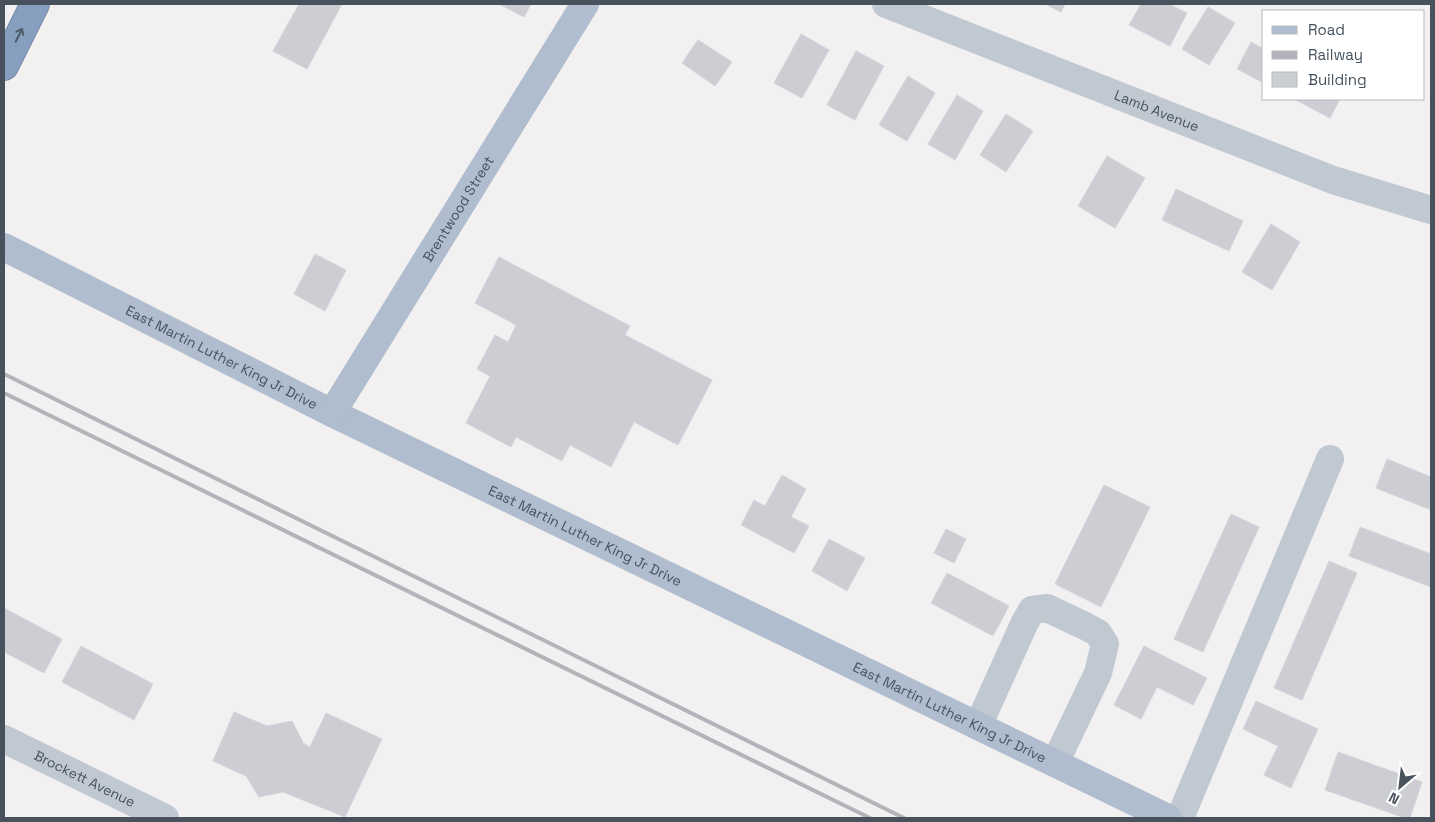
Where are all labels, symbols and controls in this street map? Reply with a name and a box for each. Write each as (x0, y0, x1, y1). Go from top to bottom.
legend (1262, 10, 1425, 100)
text: Road (1308, 20, 1345, 39)
one-way arrow (15, 28, 24, 43)
text: Railway (1308, 45, 1363, 64)
text: Building (1308, 70, 1367, 89)
street label: Lamb Avenue (1112, 86, 1202, 135)
street label: Brentwood Street (419, 153, 498, 265)
street label: East Martin Luther King Jr Drive (123, 301, 321, 413)
street label: East Martin Luther King Jr Drive (486, 481, 685, 590)
street label: East Martin Luther King Jr Drive (850, 658, 1049, 767)
street label: Brockett Avenue (31, 746, 138, 811)
north arrow (1375, 762, 1425, 812)
text: N (1386, 788, 1402, 809)

